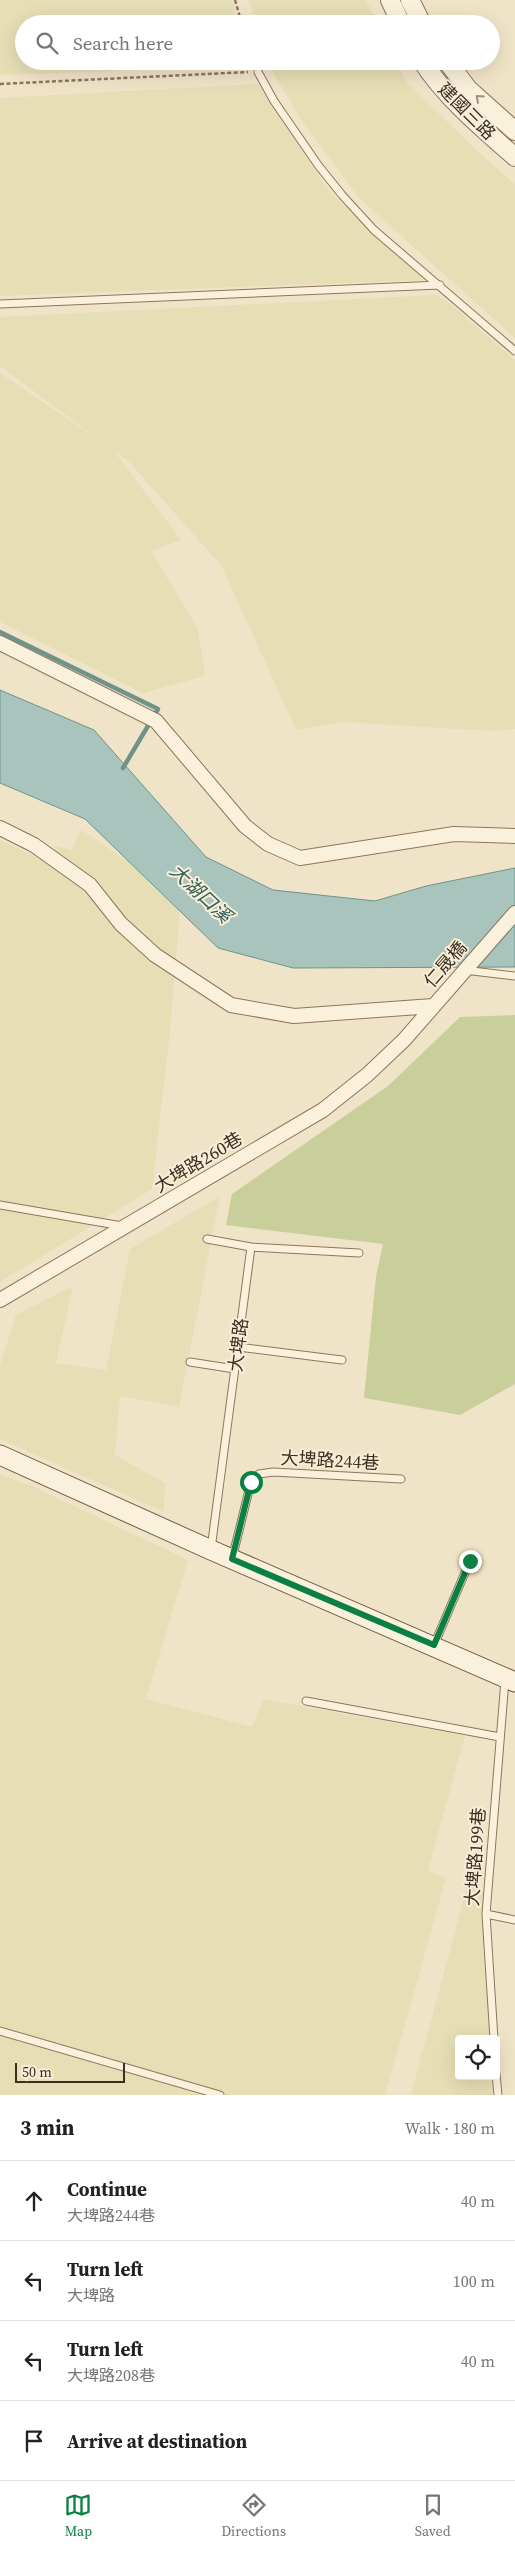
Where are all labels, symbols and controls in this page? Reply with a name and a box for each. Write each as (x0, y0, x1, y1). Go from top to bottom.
search box (15, 15, 500, 70)
icon: search (33, 29, 61, 57)
text: Search here (73, 30, 173, 56)
street label: 建國三路 (433, 77, 501, 145)
one-way arrow (475, 95, 484, 104)
water label: 大湖口溪 (164, 858, 240, 930)
street label: 仁晟橋 (418, 935, 472, 993)
street label: 大埤路260巷 (149, 1126, 247, 1198)
street label: 大埤路 (222, 1317, 254, 1373)
street label: 大埤路244巷 (280, 1445, 380, 1475)
route start (240, 1471, 263, 1494)
route end (459, 1550, 482, 1573)
street label: 大埤路199巷 (459, 1807, 491, 1907)
map controls (455, 2035, 500, 2080)
button: locate (455, 2035, 500, 2080)
scale bar (15, 2060, 125, 2083)
text: 50 m (22, 2062, 52, 2082)
text: 3 min (20, 2113, 75, 2142)
text: Walk · 180 m (405, 2117, 495, 2139)
text: Continue (67, 2176, 147, 2202)
icon: ahead (20, 2187, 48, 2215)
text: 40 m (461, 2190, 495, 2212)
text: 大埤路244巷 (67, 2204, 155, 2226)
text: Turn left (67, 2256, 143, 2282)
icon: left (20, 2267, 48, 2295)
text: 100 m (453, 2270, 495, 2292)
text: 大埤路 (67, 2284, 115, 2306)
text: Turn left (67, 2336, 143, 2362)
icon: left (20, 2347, 48, 2375)
text: 40 m (461, 2350, 495, 2372)
text: 大埤路208巷 (67, 2364, 155, 2386)
icon: arrive (20, 2427, 48, 2455)
text: Arrive at destination (67, 2428, 247, 2454)
tab: Map (64, 2491, 92, 2541)
tab: Directions (221, 2491, 286, 2541)
tab: Saved (415, 2491, 451, 2541)

